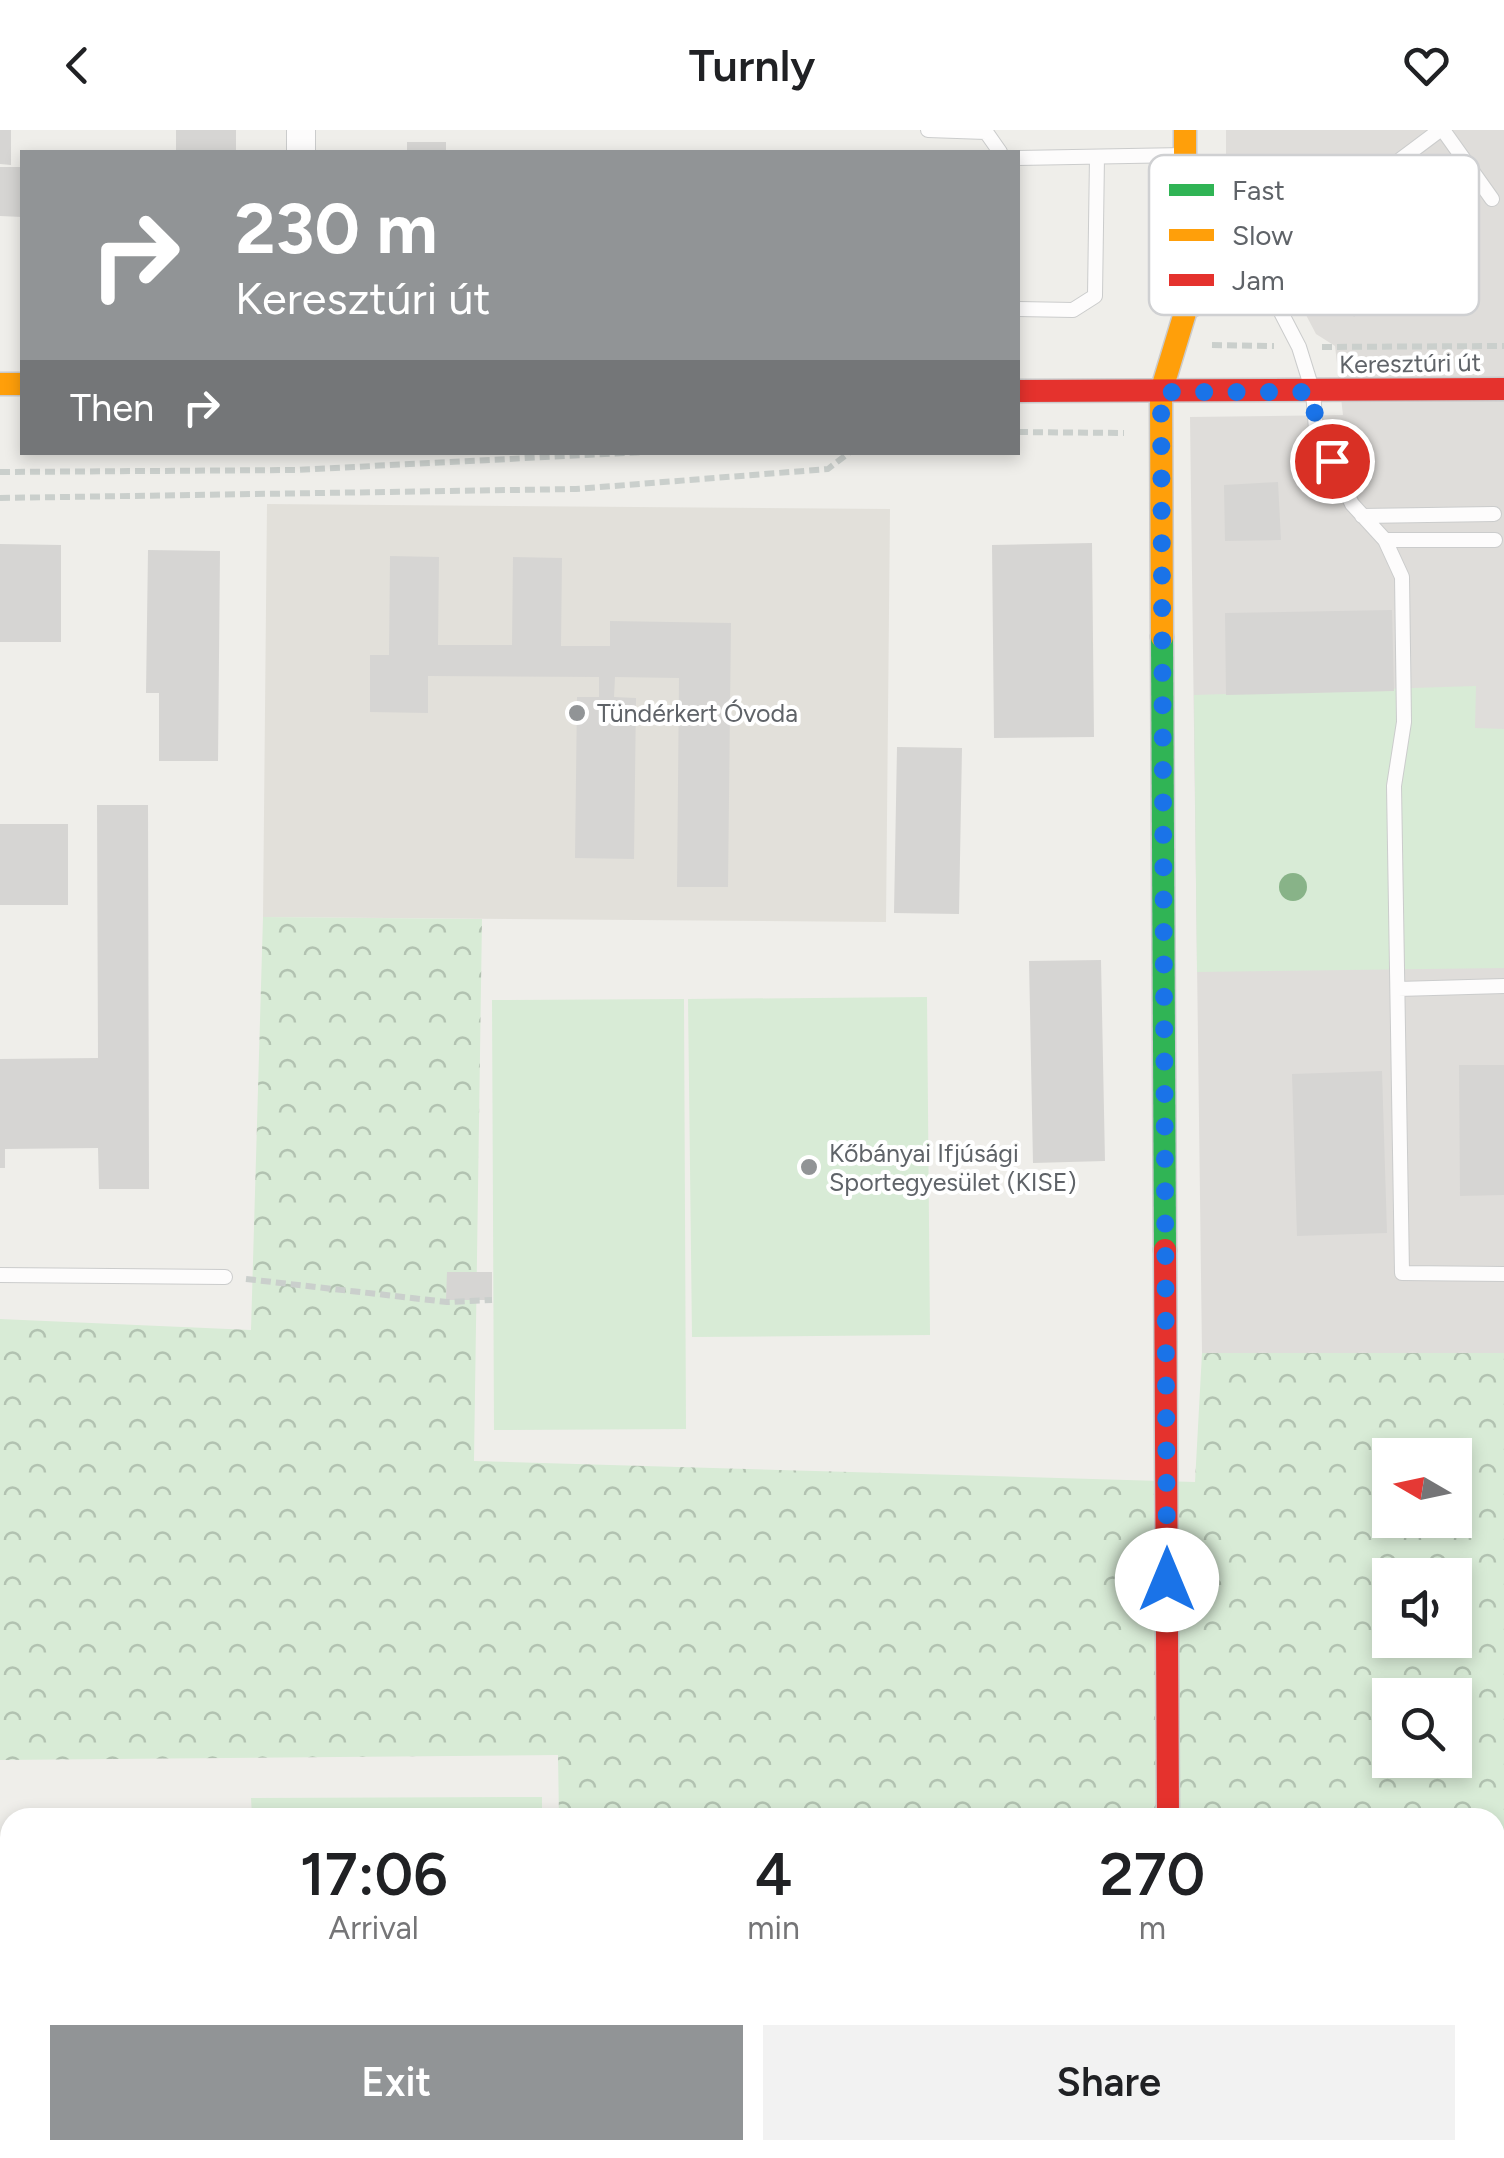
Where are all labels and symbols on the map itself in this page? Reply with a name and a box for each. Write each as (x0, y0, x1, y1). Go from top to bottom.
legend (1149, 155, 1479, 315)
text: Fast (1232, 173, 1285, 207)
text: Slow (1232, 218, 1293, 252)
text: Jam (1232, 263, 1285, 297)
street label: Keresztúri út (1339, 347, 1481, 379)
pin (1290, 419, 1375, 504)
place label: Tündérkert Óvoda (597, 698, 798, 728)
marker: Tündérkert Óvoda (566, 702, 588, 724)
place label: Kőbányai Ifjúsági Sportegyesület (KISE) (829, 1138, 1076, 1197)
marker: Kőbányai Ifjúsági Sportegyesület (KISE) (798, 1156, 820, 1178)
north arrow (1372, 1438, 1472, 1538)
position arrow (1115, 1528, 1219, 1632)

